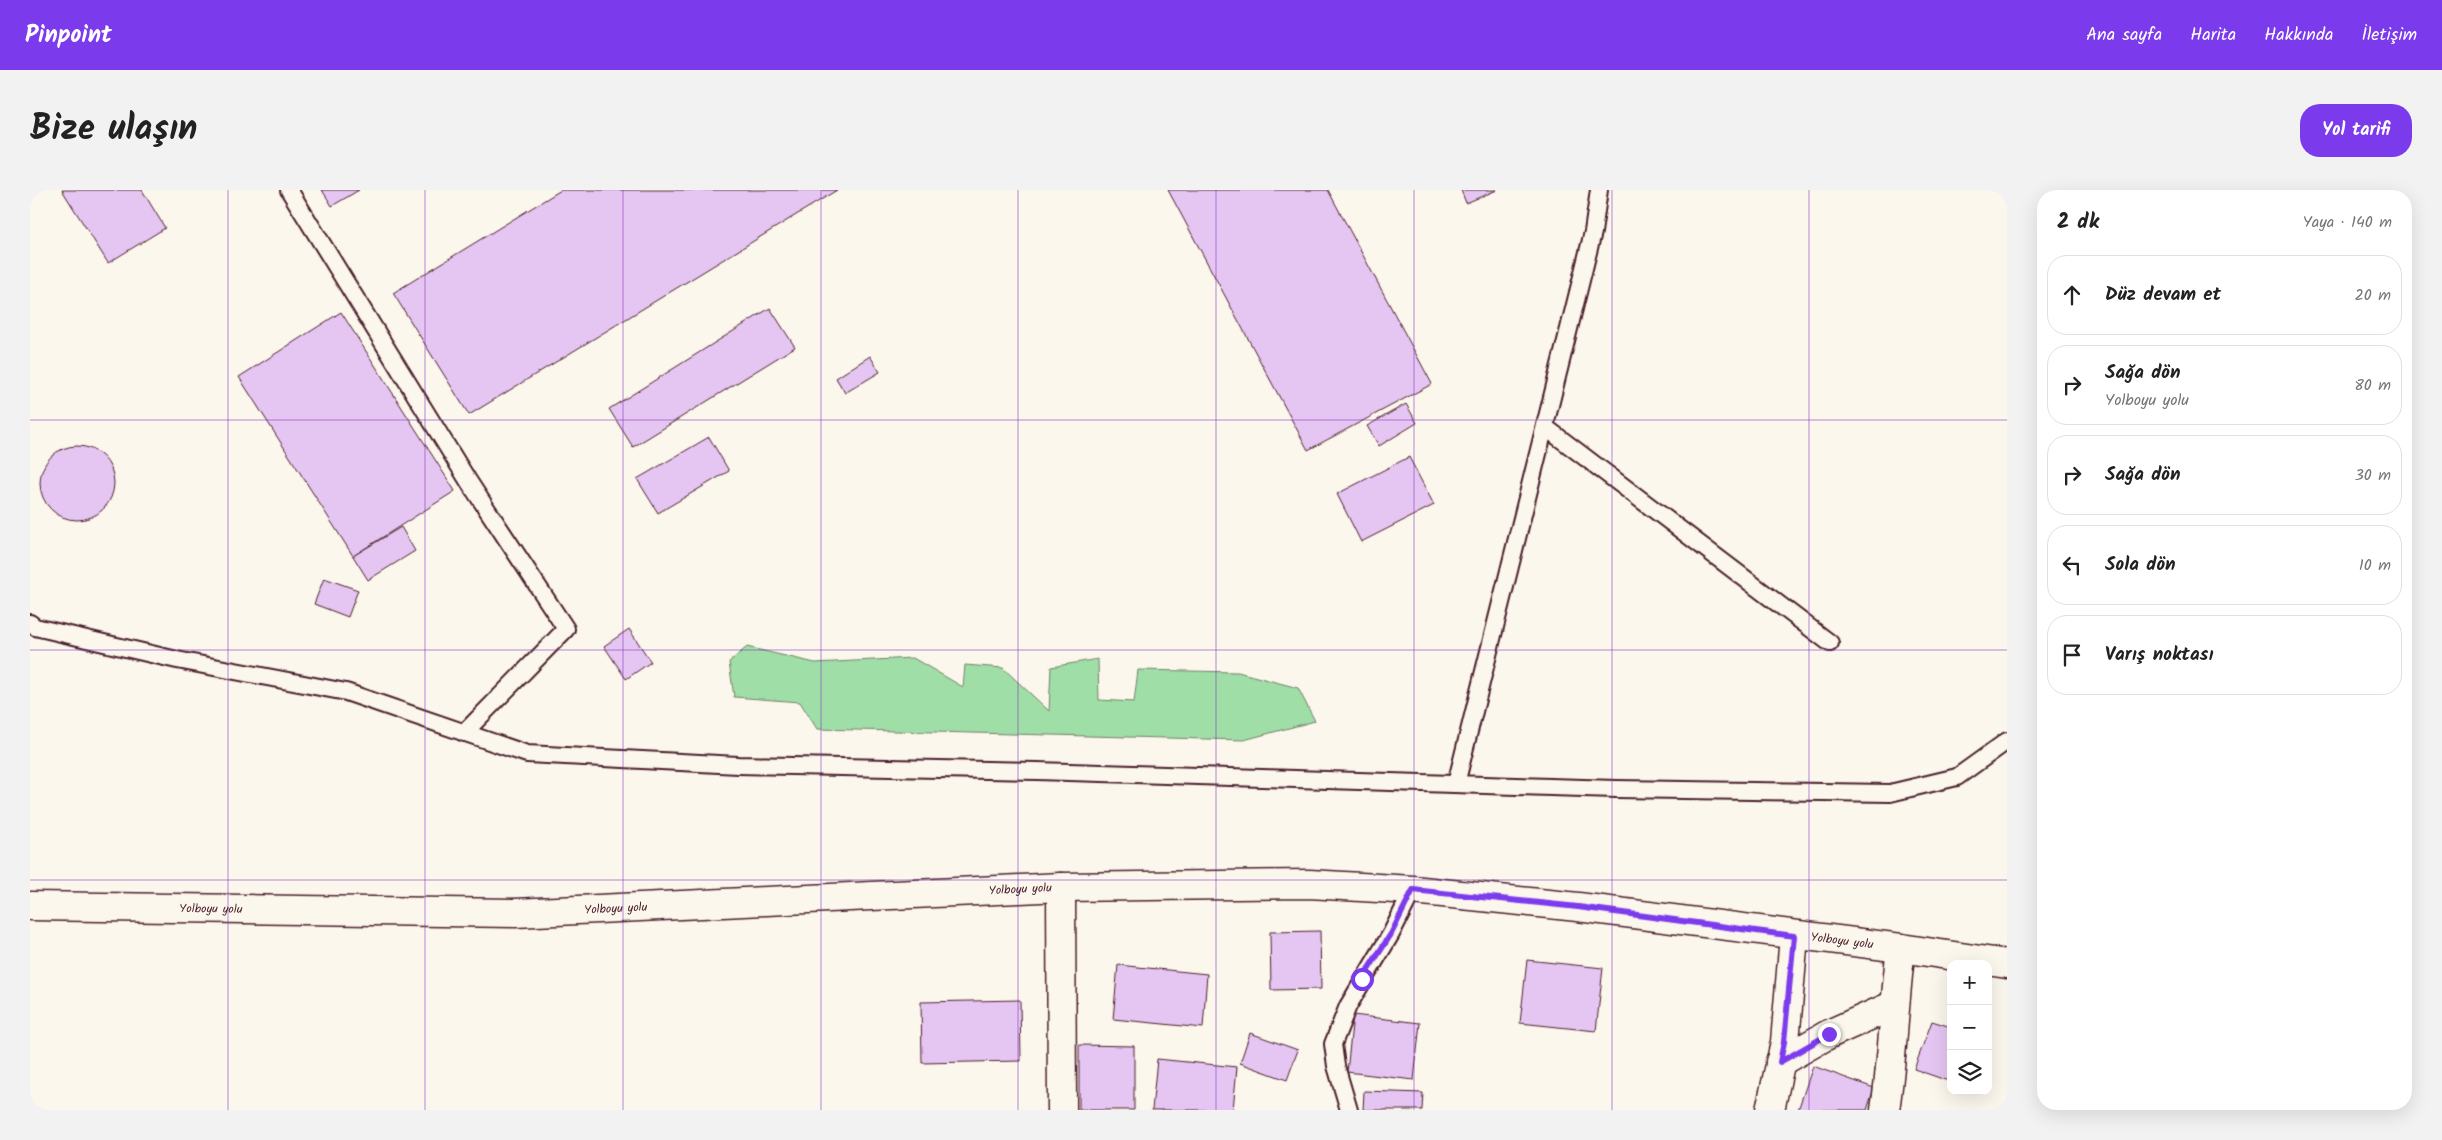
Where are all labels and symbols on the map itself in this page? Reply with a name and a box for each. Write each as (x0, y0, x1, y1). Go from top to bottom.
street label: Yolboyu yolu (988, 878, 1053, 900)
street label: Yolboyu yolu (584, 897, 648, 919)
street label: Yolboyu yolu (179, 899, 243, 919)
street label: Yolboyu yolu (1810, 927, 1875, 954)
route start (1351, 968, 1374, 991)
route end (1818, 1023, 1841, 1046)

